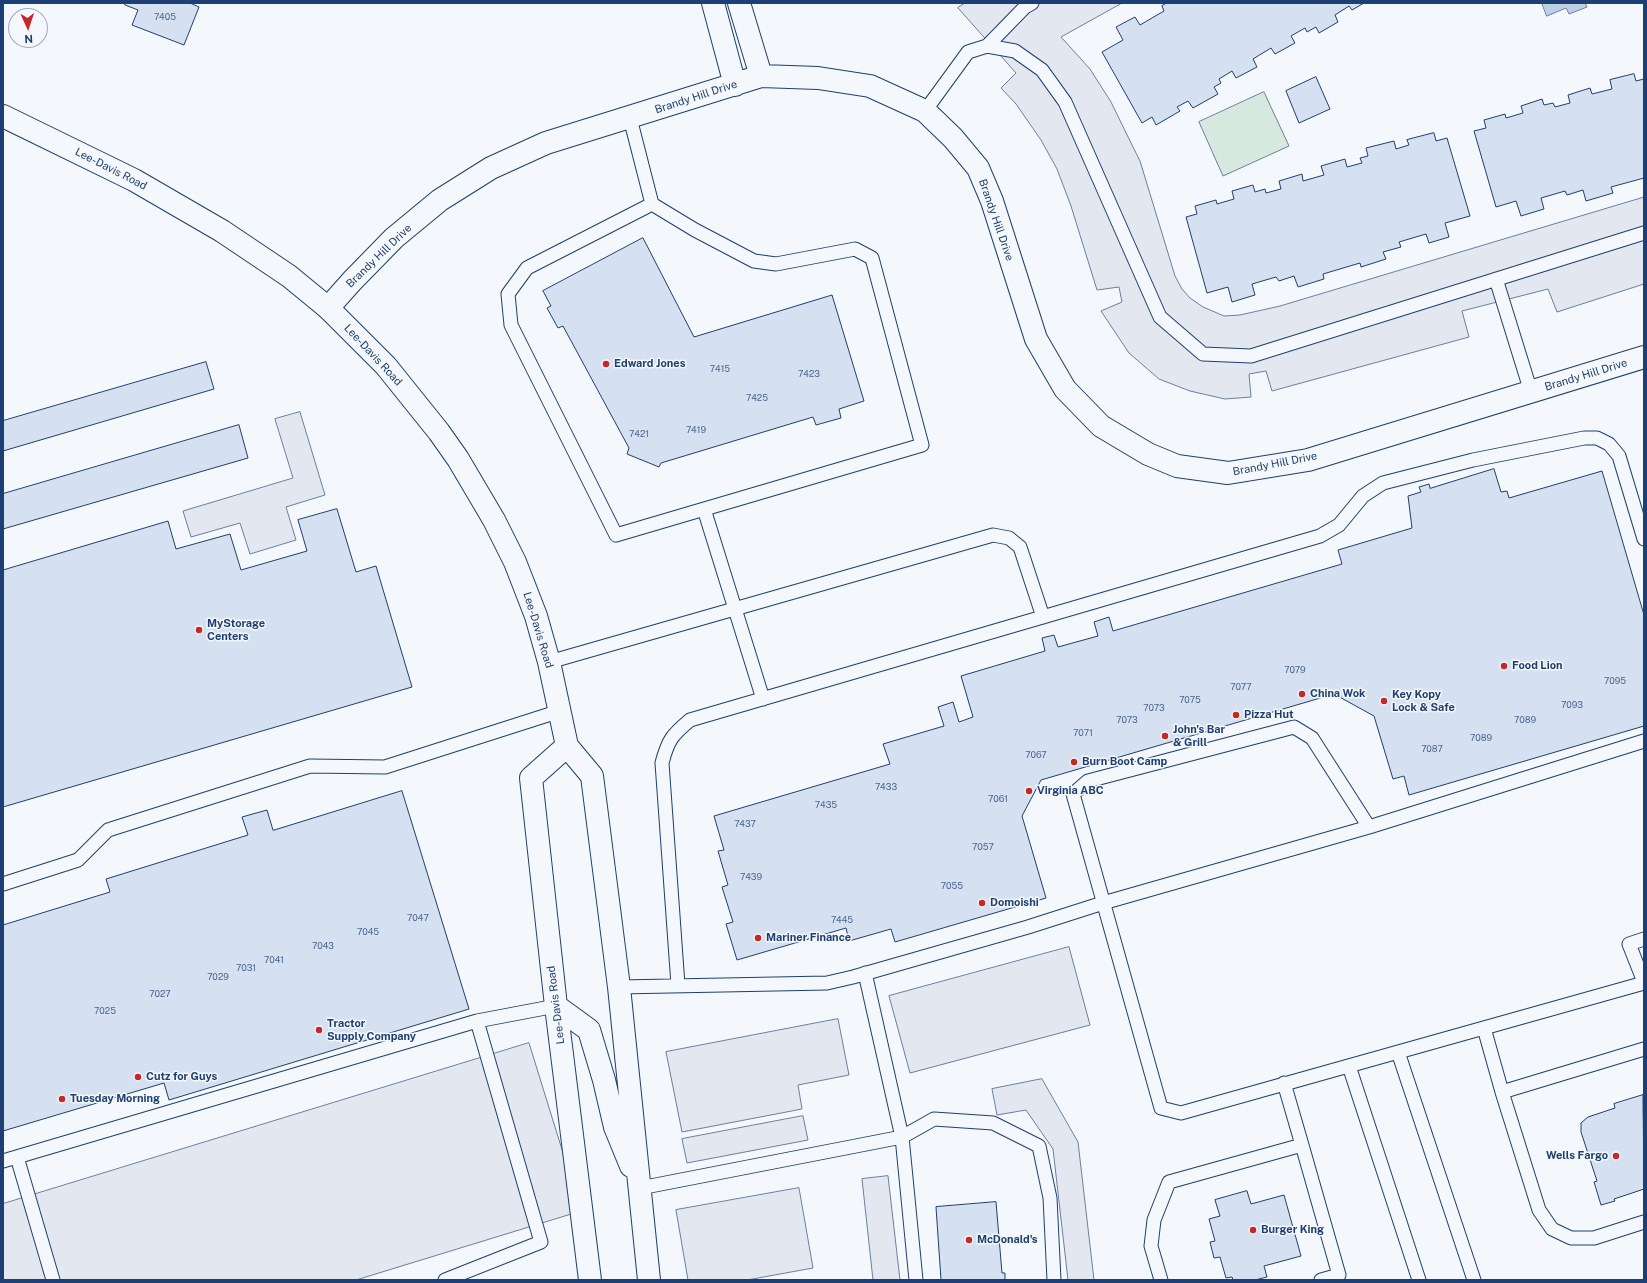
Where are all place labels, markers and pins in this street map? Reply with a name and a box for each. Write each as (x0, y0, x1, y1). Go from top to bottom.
place label: Edward Jones (614, 357, 685, 371)
marker: Edward Jones (601, 359, 611, 369)
place label: MyStorage Centers (207, 617, 265, 643)
marker: MyStorage Centers (194, 625, 204, 635)
place label: Food Lion (1512, 659, 1563, 673)
marker: Food Lion (1499, 661, 1509, 671)
place label: China Wok (1310, 687, 1365, 701)
place label: Key Kopy Lock & Safe (1392, 688, 1455, 714)
marker: China Wok (1297, 689, 1307, 699)
marker: Key Kopy Lock & Safe (1379, 696, 1389, 706)
place label: Pizza Hut (1244, 708, 1294, 722)
marker: Pizza Hut (1231, 710, 1241, 720)
place label: John's Bar & Grill (1173, 723, 1225, 749)
marker: John's Bar & Grill (1160, 731, 1170, 741)
place label: Burn Boot Camp (1082, 755, 1167, 769)
marker: Burn Boot Camp (1069, 757, 1079, 767)
place label: Virginia ABC (1037, 784, 1104, 798)
marker: Virginia ABC (1024, 786, 1034, 796)
place label: Domoishi (990, 896, 1039, 910)
marker: Domoishi (977, 898, 987, 908)
place label: Mariner Finance (766, 931, 851, 945)
marker: Mariner Finance (753, 933, 763, 943)
place label: Tractor Supply Company (327, 1017, 416, 1043)
marker: Tractor Supply Company (314, 1025, 324, 1035)
place label: Cutz for Guys (146, 1070, 217, 1084)
marker: Cutz for Guys (133, 1072, 143, 1082)
place label: Tuesday Morning (70, 1092, 160, 1106)
marker: Tuesday Morning (57, 1094, 67, 1104)
place label: Wells Fargo (1546, 1149, 1608, 1163)
marker: Wells Fargo (1611, 1151, 1621, 1161)
place label: Burger King (1261, 1223, 1324, 1237)
marker: Burger King (1248, 1225, 1258, 1235)
place label: McDonald's (977, 1233, 1038, 1247)
marker: McDonald's (964, 1235, 974, 1245)

